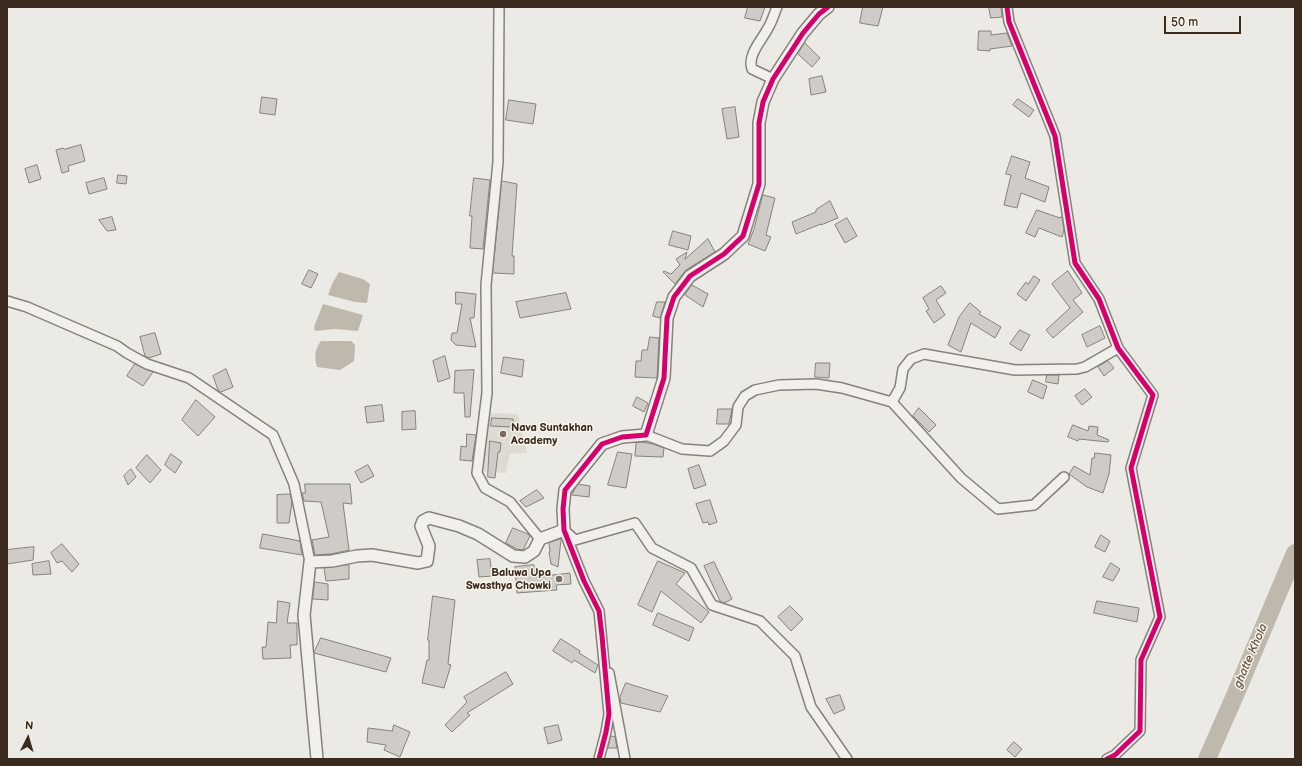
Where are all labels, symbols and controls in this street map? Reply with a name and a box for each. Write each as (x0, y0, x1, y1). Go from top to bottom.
scale bar (1166, 8, 1243, 34)
text: 50 m (1171, 15, 1198, 30)
place label: Nava Suntakhan Academy (511, 421, 593, 447)
marker: Nava Suntakhan Academy (498, 429, 508, 439)
place label: Baluwa Upa Swasthya Chowki (466, 566, 551, 592)
marker: Baluwa Upa Swasthya Chowki (554, 574, 564, 584)
water label: ghatte Khola (1231, 622, 1271, 690)
north arrow (8, 718, 48, 758)
text: N (24, 719, 34, 732)

